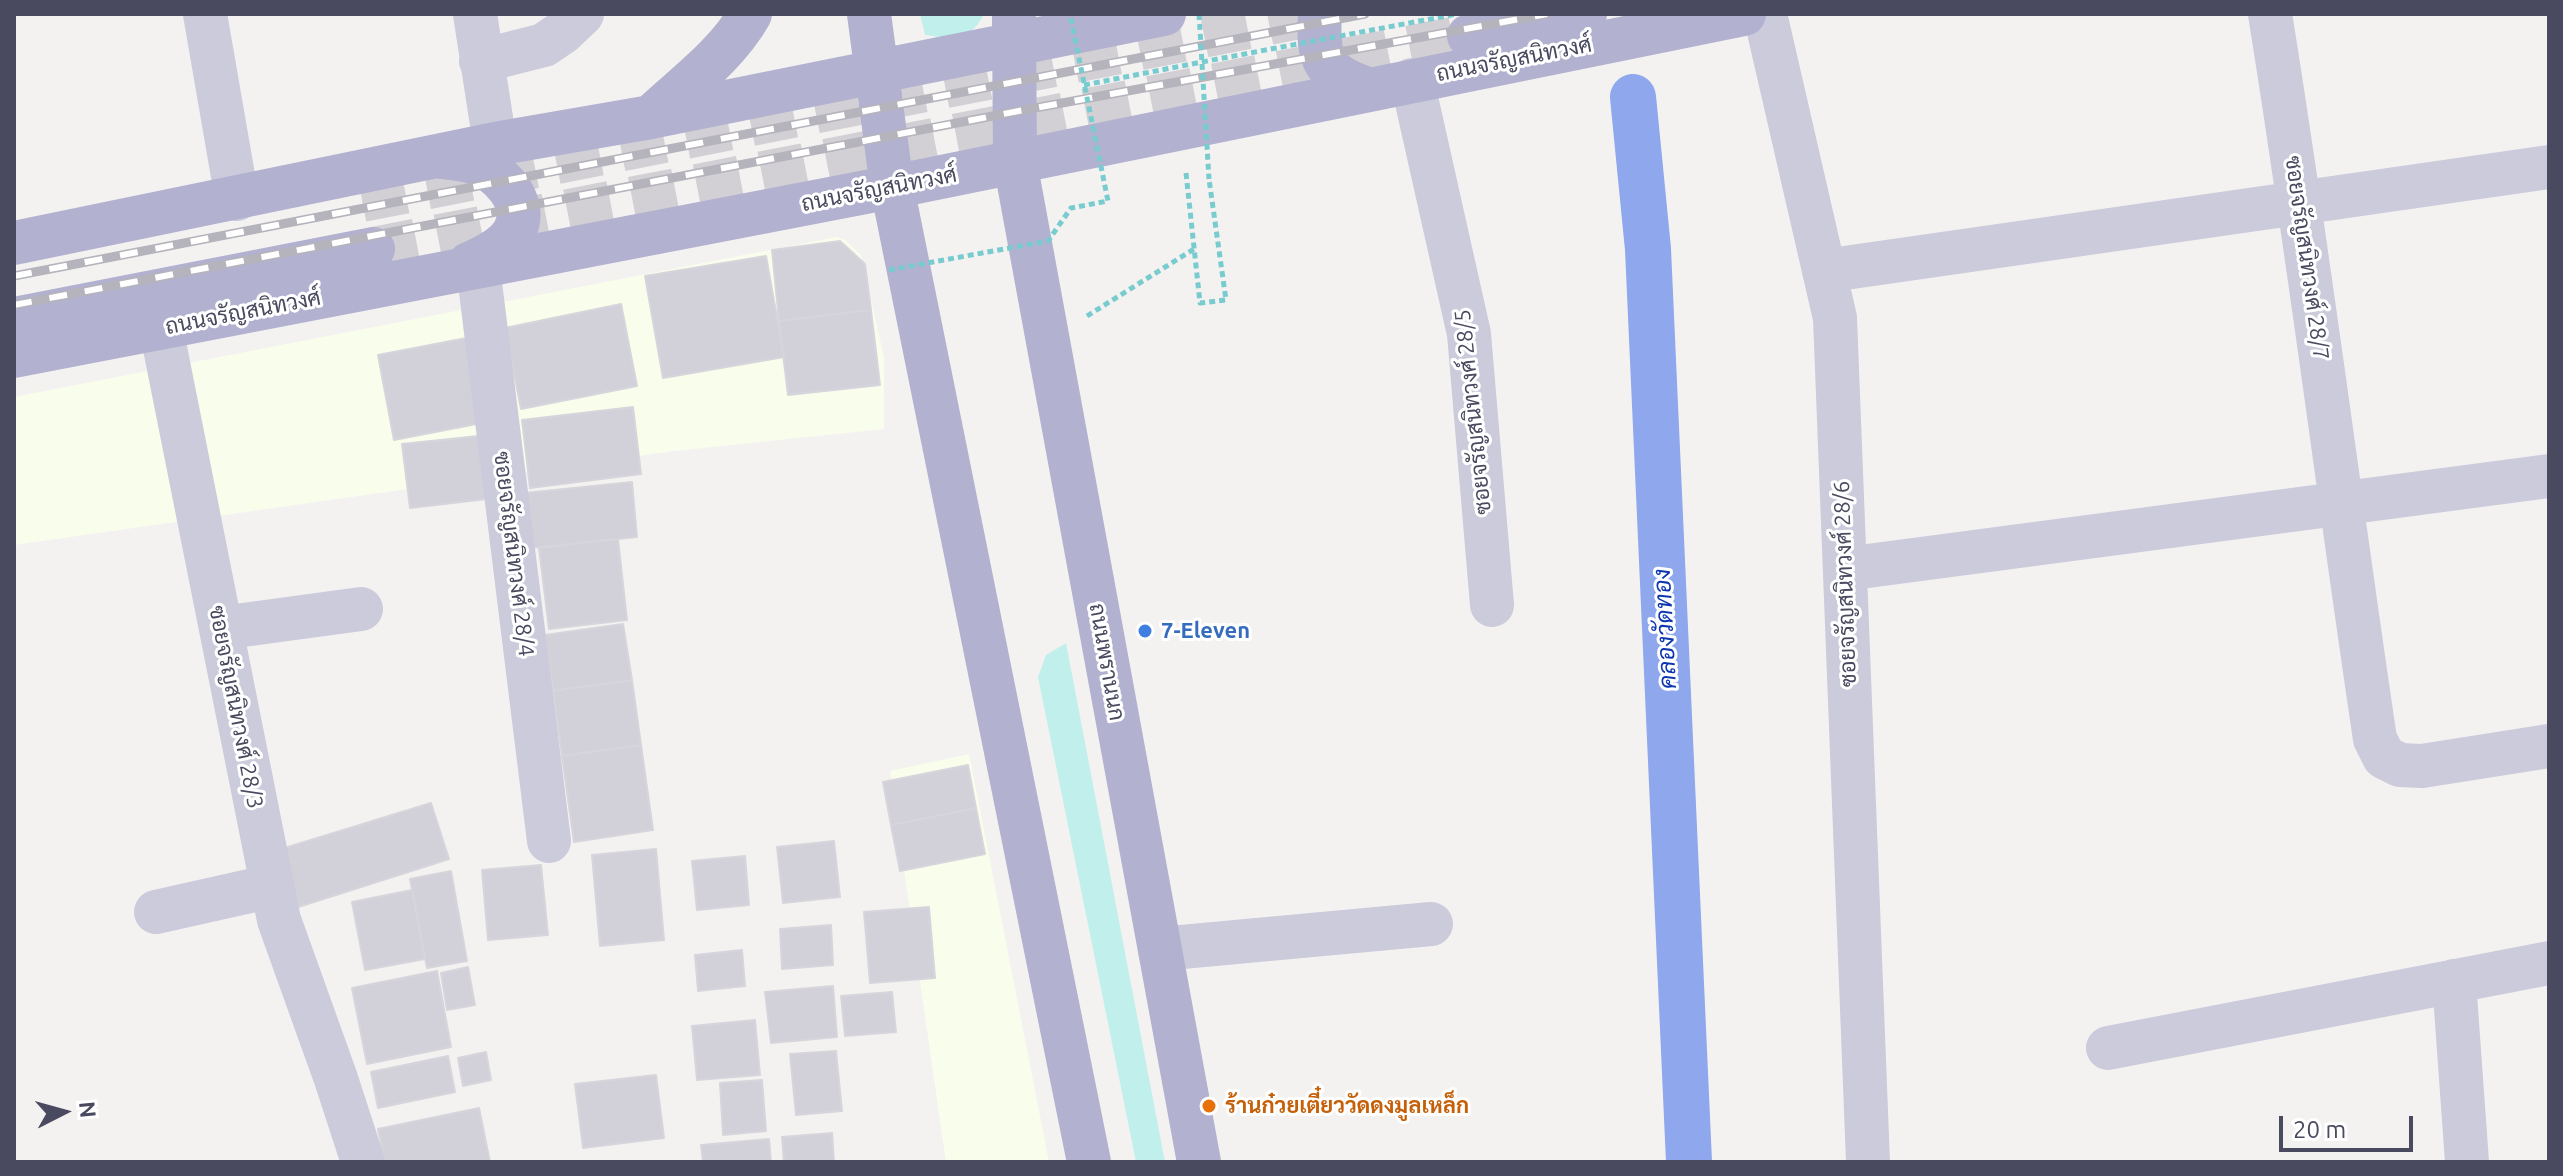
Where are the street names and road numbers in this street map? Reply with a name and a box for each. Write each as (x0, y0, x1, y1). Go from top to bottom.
street label: ถนนจรัญสนิทวงศ์ (1434, 31, 1594, 87)
street label: ซอยจรัญสนิทวงศ์ 28/7 (2280, 154, 2334, 362)
street label: ถนนจรัญสนิทวงศ์ (799, 161, 959, 217)
street label: ถนนจรัญสนิทวงศ์ (163, 284, 323, 340)
street label: ซอยจรัญสนิทวงศ์ 28/5 (1449, 308, 1497, 516)
street label: ซอยจรัญสนิทวงศ์ 28/4 (488, 450, 540, 658)
street label: ซอยจรัญสนิทวงศ์ 28/6 (1828, 480, 1862, 688)
street label: ถนนพรานนก (1084, 601, 1130, 723)
street label: ซอยจรัญสนิทวงศ์ 28/3 (203, 603, 269, 811)

